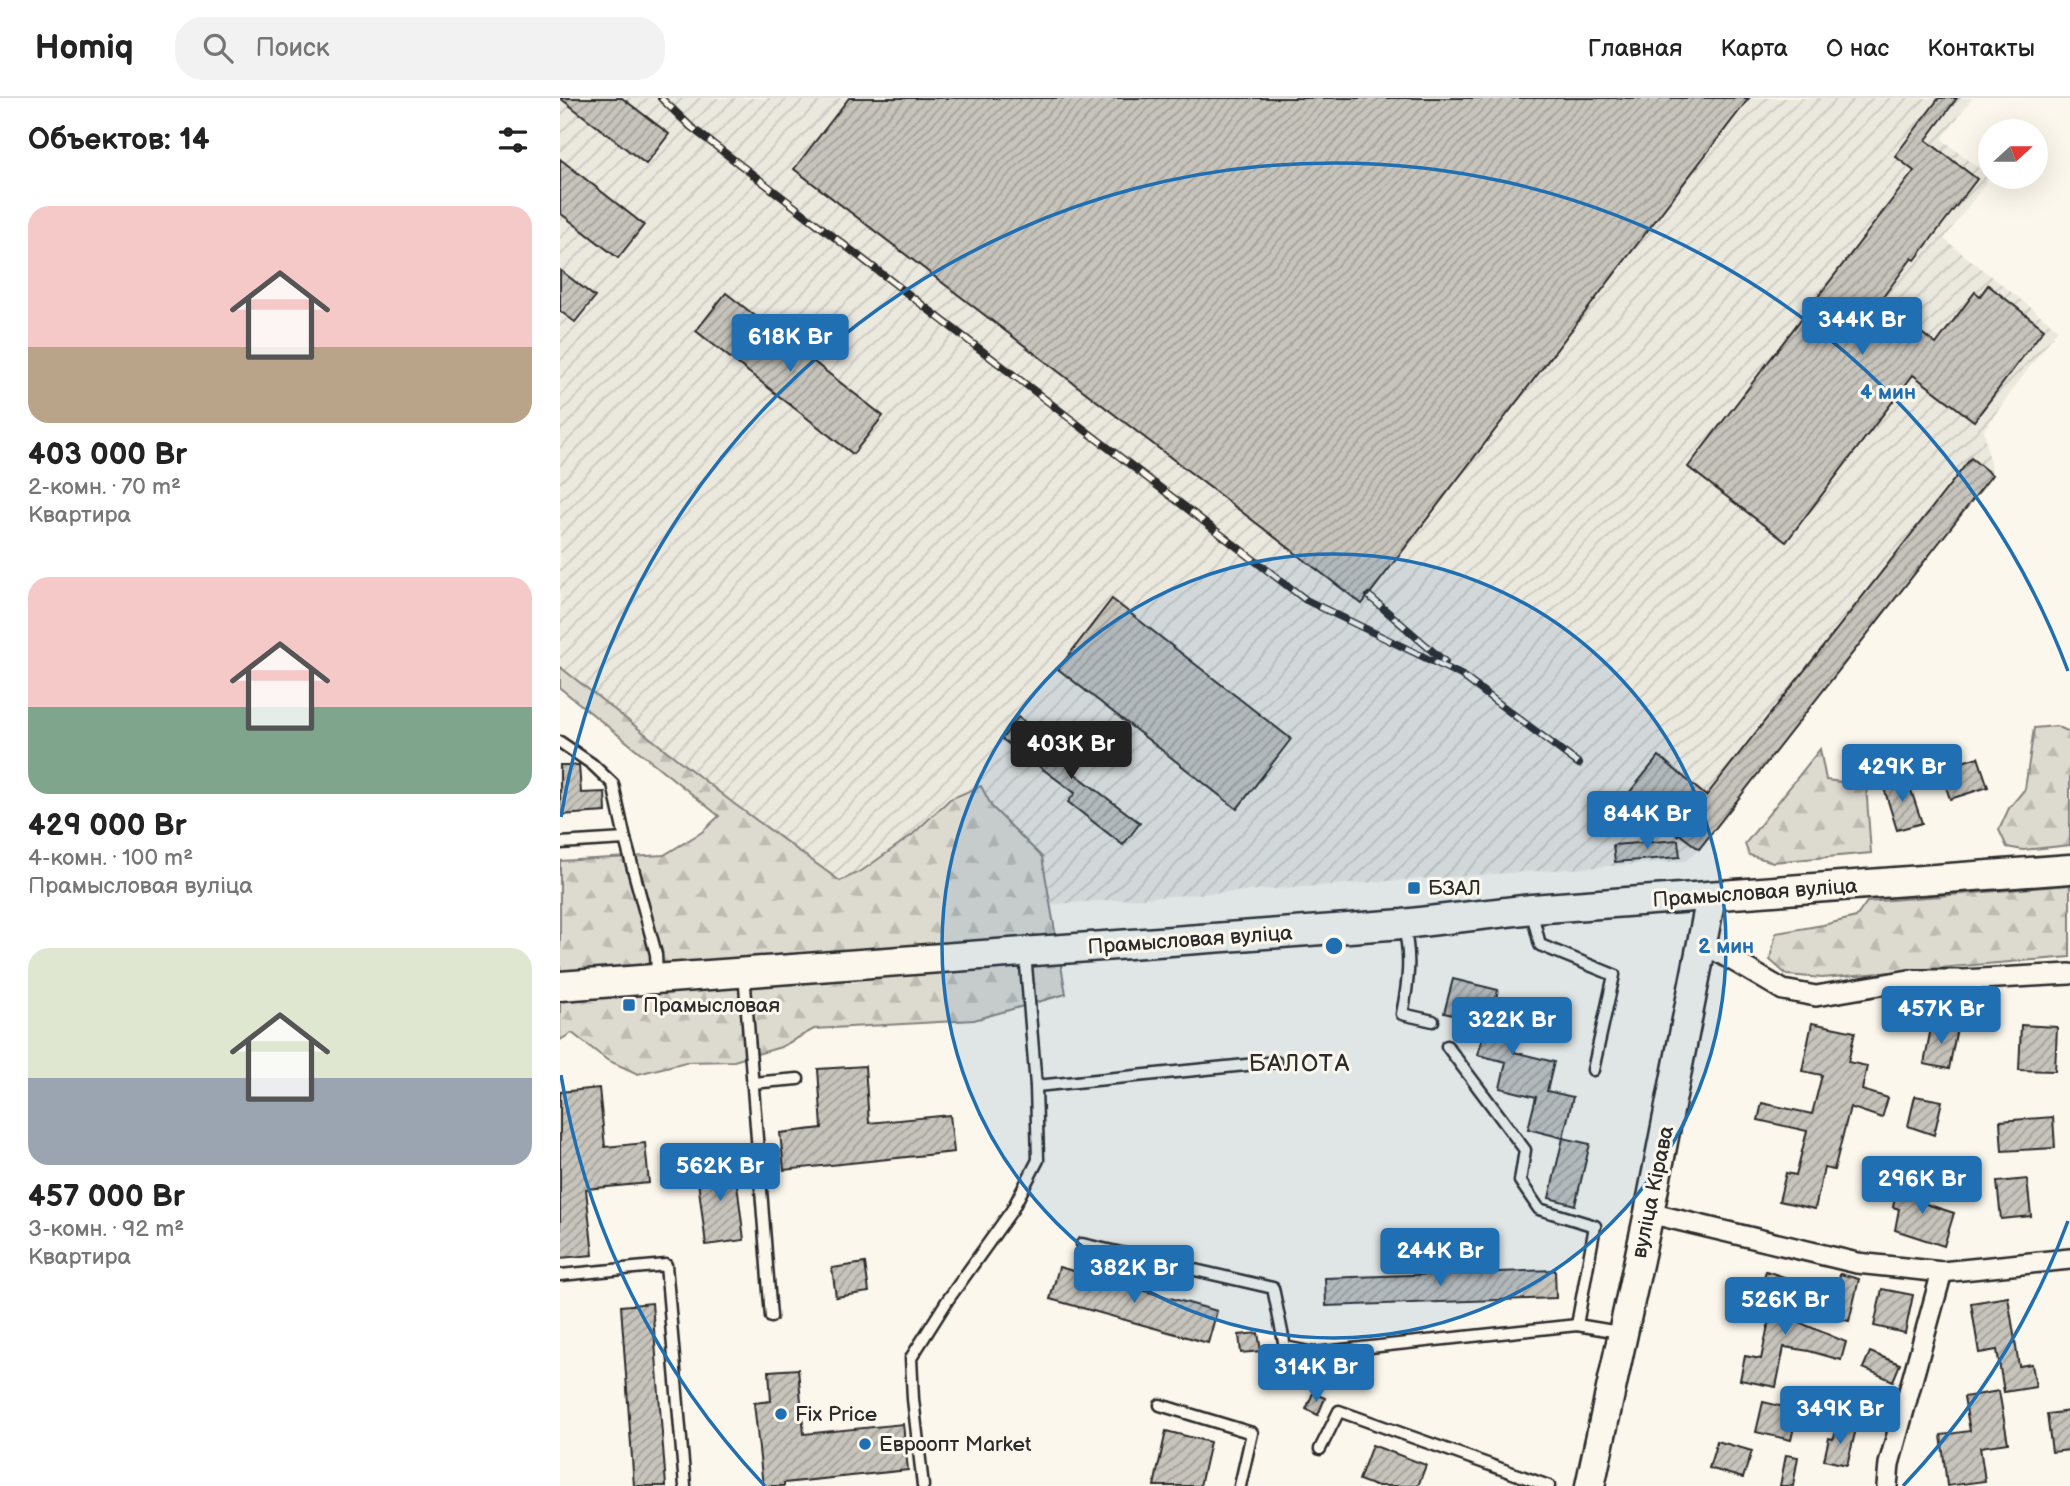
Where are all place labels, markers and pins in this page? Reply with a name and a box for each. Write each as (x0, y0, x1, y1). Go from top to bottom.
pin: 344K Br (1797, 298, 1927, 357)
pin: 618K Br (725, 314, 855, 374)
pin: 403K Br (1006, 722, 1136, 781)
pin: 429K Br (1837, 744, 1967, 804)
pin: 844K Br (1582, 792, 1712, 851)
place label: БЗАЛ (1428, 876, 1481, 901)
marker: БЗАЛ (1406, 880, 1422, 896)
centre of rings (1322, 934, 1346, 958)
pin: 457K Br (1876, 986, 2006, 1046)
place label: Прамысловая (643, 993, 780, 1018)
marker: Прамысловая (621, 997, 637, 1013)
pin: 322K Br (1447, 998, 1577, 1057)
pin: 562K Br (655, 1144, 785, 1203)
pin: 296K Br (1857, 1156, 1987, 1216)
pin: 244K Br (1375, 1228, 1505, 1288)
pin: 382K Br (1069, 1246, 1199, 1305)
pin: 526K Br (1720, 1278, 1850, 1337)
pin: 314K Br (1251, 1344, 1381, 1404)
pin: 349K Br (1775, 1386, 1905, 1446)
place label: Fix Price (795, 1402, 877, 1427)
marker: Fix Price (773, 1406, 789, 1422)
place label: Евроопт Market (879, 1432, 1032, 1457)
marker: Евроопт Market (857, 1436, 873, 1452)

